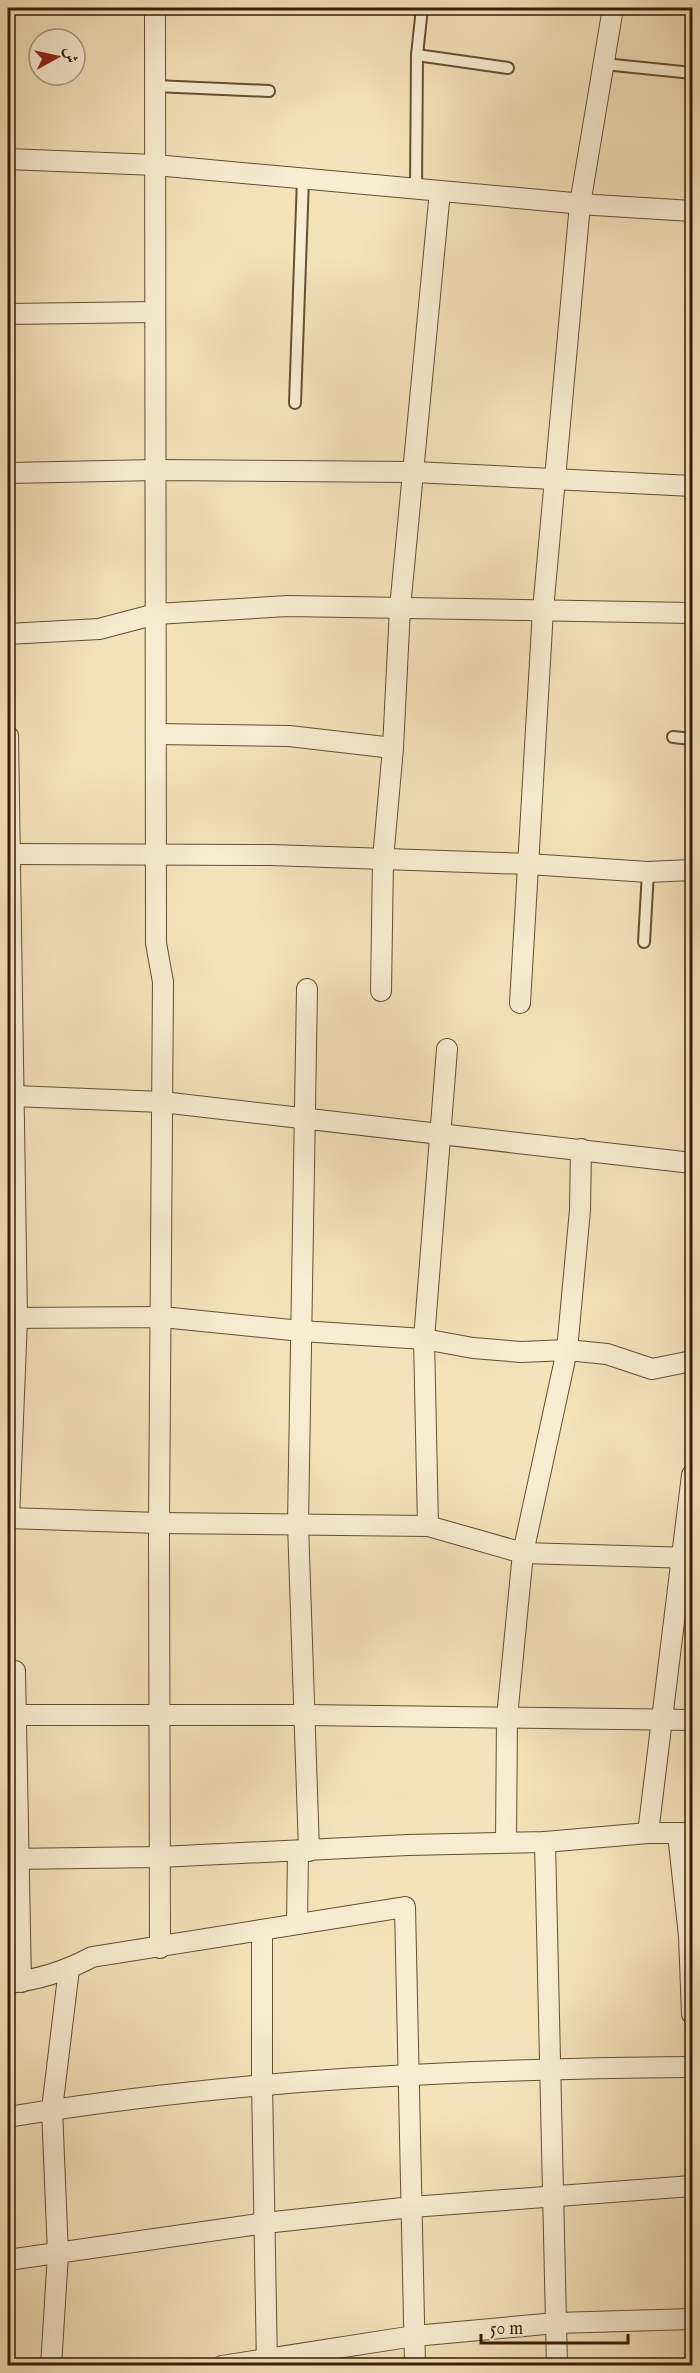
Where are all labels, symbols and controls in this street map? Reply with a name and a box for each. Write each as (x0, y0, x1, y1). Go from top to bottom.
north arrow (27, 27, 87, 87)
text: ش (59, 46, 81, 64)
scale bar (481, 2307, 628, 2345)
text: 50 m (490, 2318, 523, 2341)

